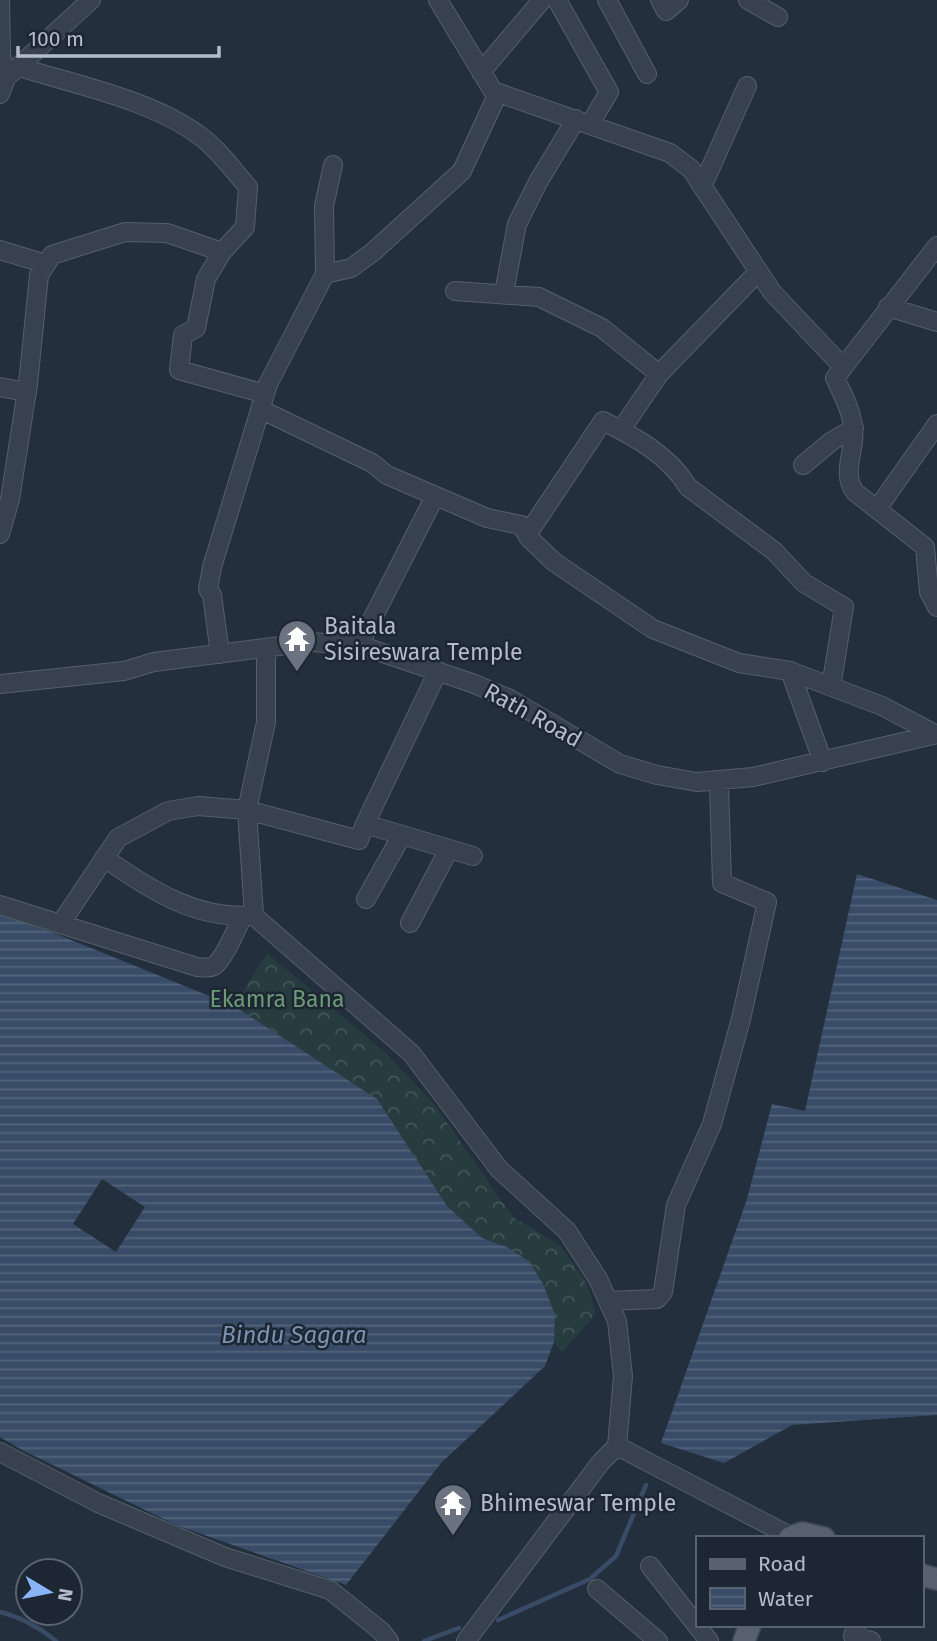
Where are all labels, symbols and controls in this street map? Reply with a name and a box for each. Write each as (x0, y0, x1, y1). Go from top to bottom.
scale bar (18, 14, 219, 58)
text: 100 m (28, 26, 84, 52)
place label: Baitala Sisireswara Temple (324, 612, 523, 666)
temple icon: Baitala Sisireswara Temple (276, 618, 318, 673)
street label: Rath Road (479, 677, 587, 753)
park label: Ekamra Bana (209, 985, 345, 1013)
water label: Bindu Sagara (221, 1321, 367, 1349)
temple icon: Bhimeswar Temple (432, 1482, 474, 1537)
place label: Bhimeswar Temple (480, 1489, 676, 1517)
legend (696, 1536, 923, 1627)
text: Road (758, 1551, 806, 1577)
north arrow (14, 1557, 84, 1627)
text: Water (758, 1586, 813, 1612)
text: N (53, 1587, 78, 1603)

